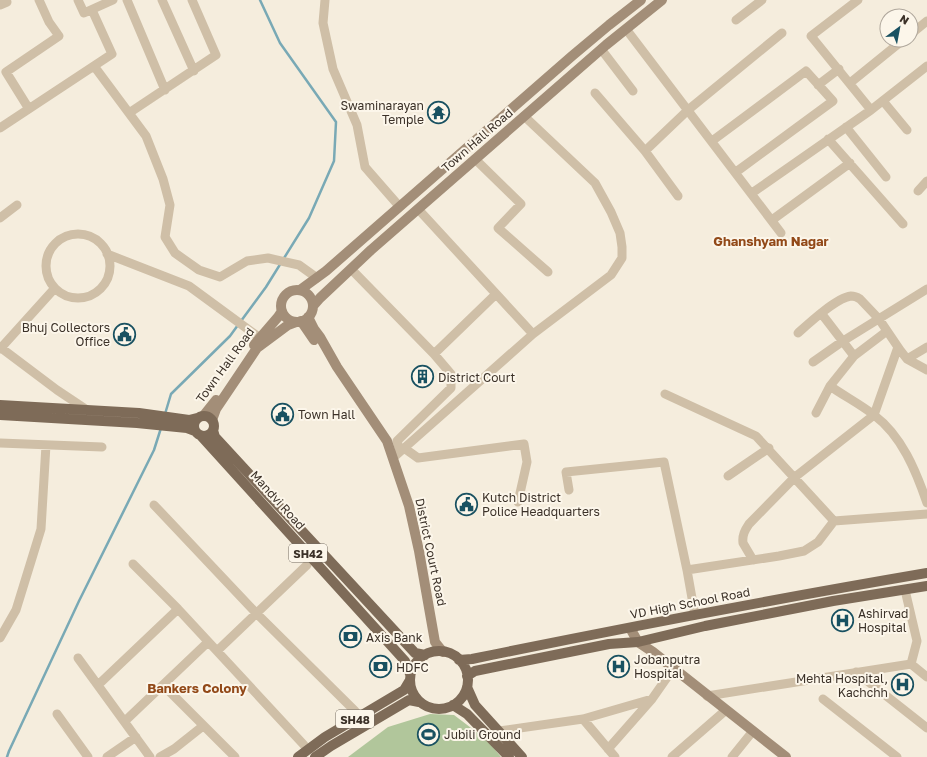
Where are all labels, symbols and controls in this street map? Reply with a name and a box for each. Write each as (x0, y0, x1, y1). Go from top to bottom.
north arrow (879, 8, 919, 48)
text: N (898, 11, 912, 27)
place label: Swaminarayan Temple (341, 98, 424, 127)
temple icon: Swaminarayan Temple (426, 99, 452, 125)
street label: Town Hall Road (438, 105, 516, 175)
district label: Ghanshyam Nagar (713, 233, 829, 249)
place label: Bhuj Collectors Office (22, 320, 110, 349)
public building icon: Bhuj Collectors Office (112, 321, 138, 347)
street label: Town Hall Road (193, 324, 257, 406)
building icon: District Court (410, 364, 436, 390)
place label: District Court (438, 370, 516, 385)
public building icon: Town Hall (269, 401, 295, 427)
place label: Town Hall (298, 407, 355, 422)
street label: Mandvi Road (248, 467, 308, 533)
place label: Kutch District Police Headquarters (482, 490, 600, 519)
public building icon: Kutch District Police Headquarters (453, 491, 479, 517)
street label: District Court Road (412, 497, 450, 607)
road number: SH42 (289, 544, 327, 562)
street label: VD High School Road (629, 584, 751, 622)
place label: Ashirvad Hospital (858, 606, 909, 635)
hospital icon: Ashirvad Hospital (829, 607, 855, 633)
bank icon: Axis Bank (337, 624, 363, 650)
place label: Axis Bank (366, 630, 423, 645)
place label: Jobanputra Hospital (634, 652, 700, 681)
hospital icon: Jobanputra Hospital (606, 653, 632, 679)
bank icon: HDFC (367, 654, 393, 680)
place label: HDFC (396, 660, 429, 675)
place label: Mehta Hospital, Kachchh (796, 671, 888, 700)
hospital icon: Mehta Hospital, Kachchh (890, 672, 916, 698)
district label: Bankers Colony (147, 680, 247, 696)
road number: SH48 (336, 710, 374, 728)
sports icon: Jubili Ground (416, 721, 442, 747)
place label: Jubili Ground (444, 727, 521, 742)

